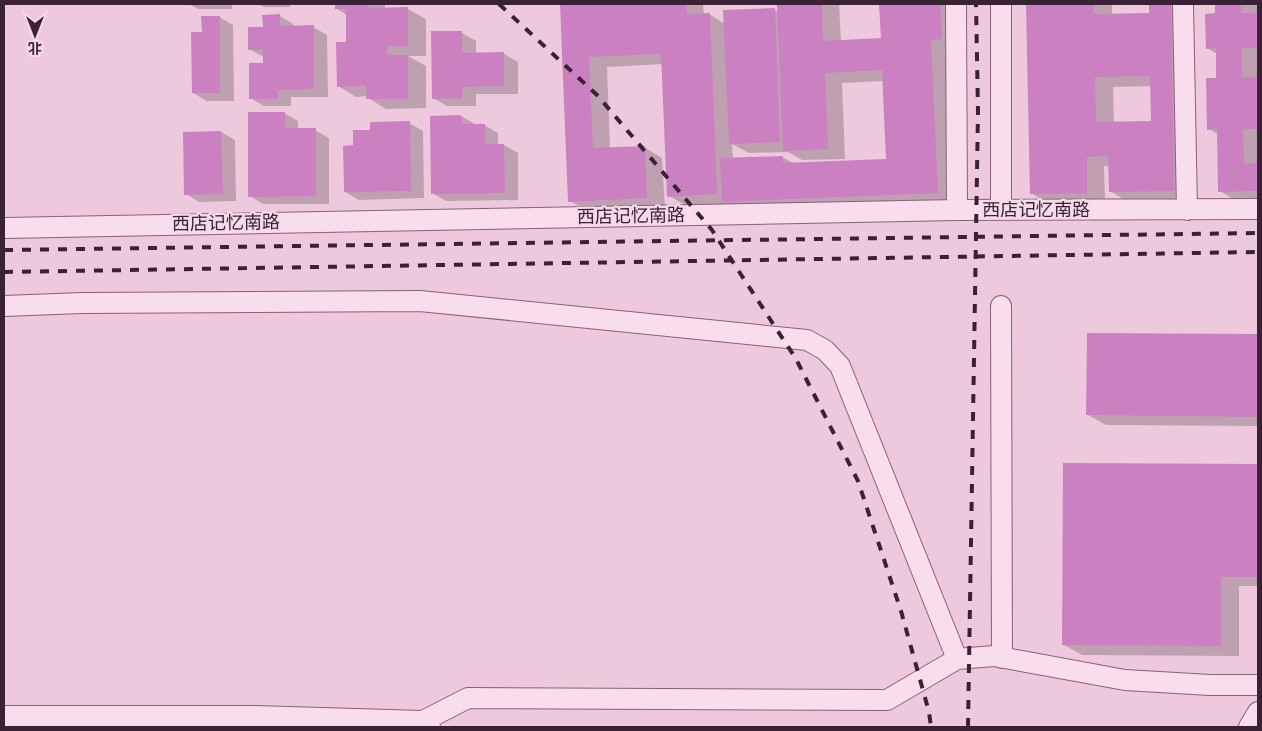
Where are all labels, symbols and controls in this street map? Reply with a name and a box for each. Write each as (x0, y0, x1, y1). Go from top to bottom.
north arrow (10, 10, 60, 60)
text: 北 (28, 40, 42, 55)
street label: 西店记忆南路 (982, 200, 1090, 220)
street label: 西店记忆南路 (577, 205, 685, 227)
street label: 西店记忆南路 (172, 212, 280, 234)

